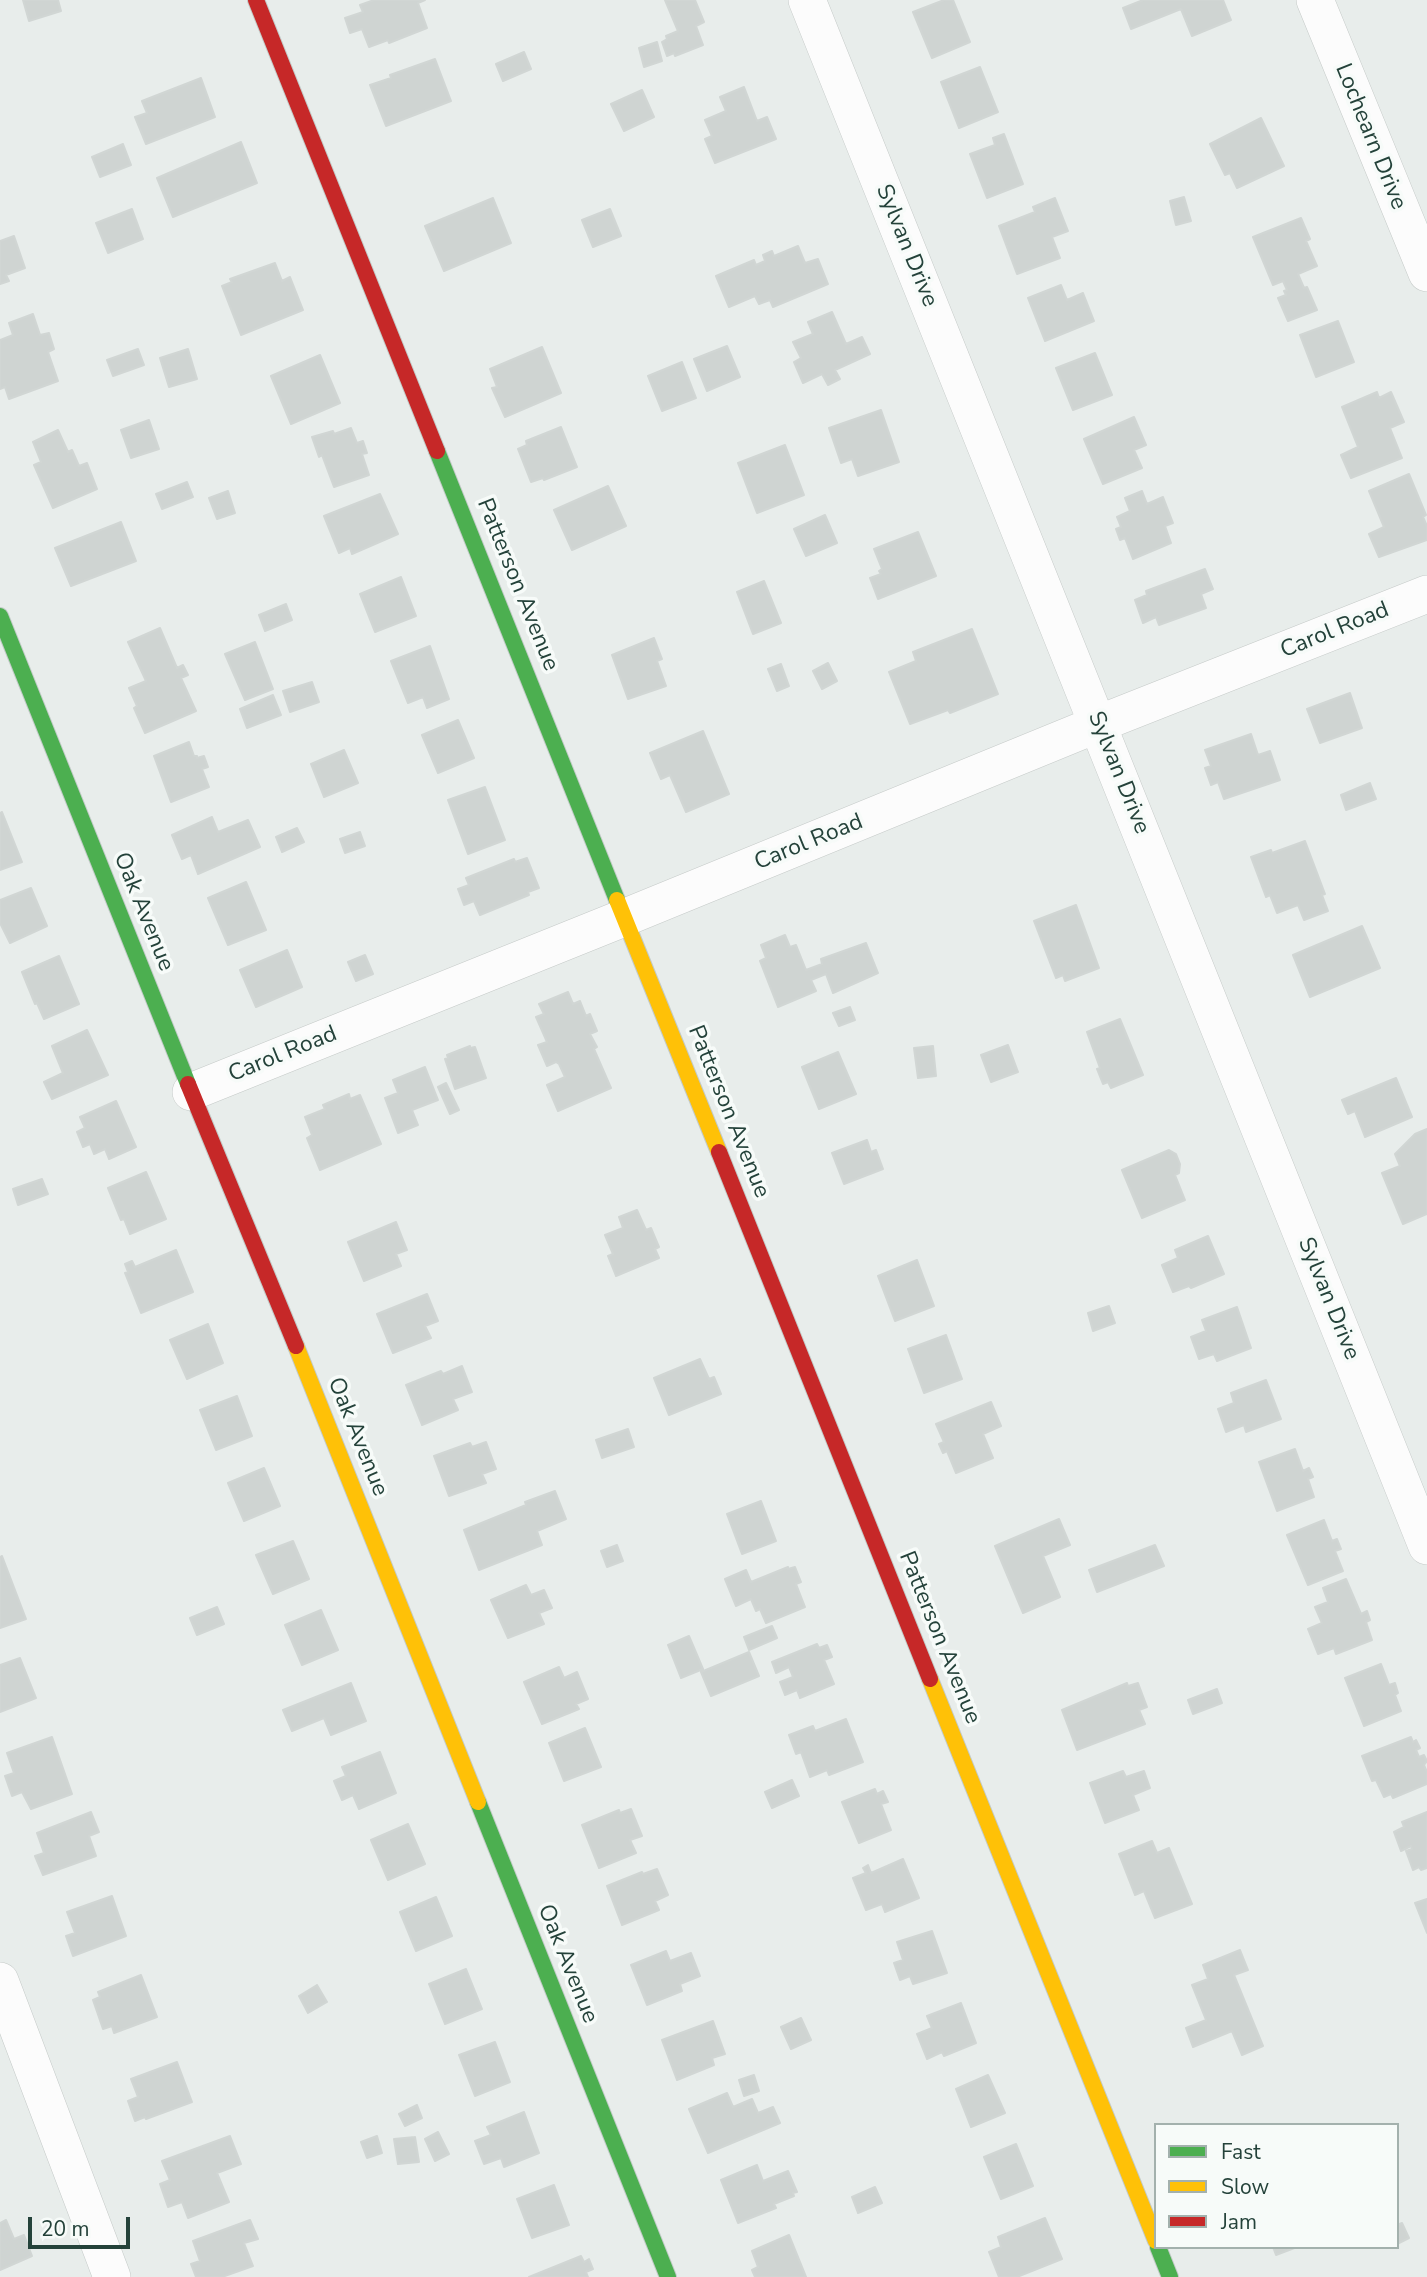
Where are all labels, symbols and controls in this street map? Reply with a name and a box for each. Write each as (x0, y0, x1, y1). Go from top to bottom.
street label: Lochearn Drive (1328, 60, 1412, 214)
street label: Sylvan Drive (869, 181, 943, 311)
street label: Patterson Avenue (470, 495, 564, 675)
street label: Carol Road (1277, 597, 1393, 665)
street label: Sylvan Drive (1081, 708, 1155, 838)
street label: Carol Road (751, 809, 867, 877)
street label: Oak Avenue (107, 849, 179, 975)
street label: Carol Road (225, 1021, 341, 1089)
street label: Patterson Avenue (681, 1022, 775, 1202)
street label: Sylvan Drive (1291, 1234, 1365, 1364)
street label: Oak Avenue (321, 1374, 393, 1500)
street label: Patterson Avenue (892, 1548, 986, 1728)
street label: Oak Avenue (531, 1901, 603, 2027)
legend (1154, 2123, 1399, 2249)
text: Fast (1221, 2138, 1261, 2166)
text: Slow (1221, 2173, 1269, 2201)
scale bar (32, 2204, 133, 2248)
text: Jam (1221, 2208, 1257, 2236)
text: 20 m (41, 2215, 90, 2243)

